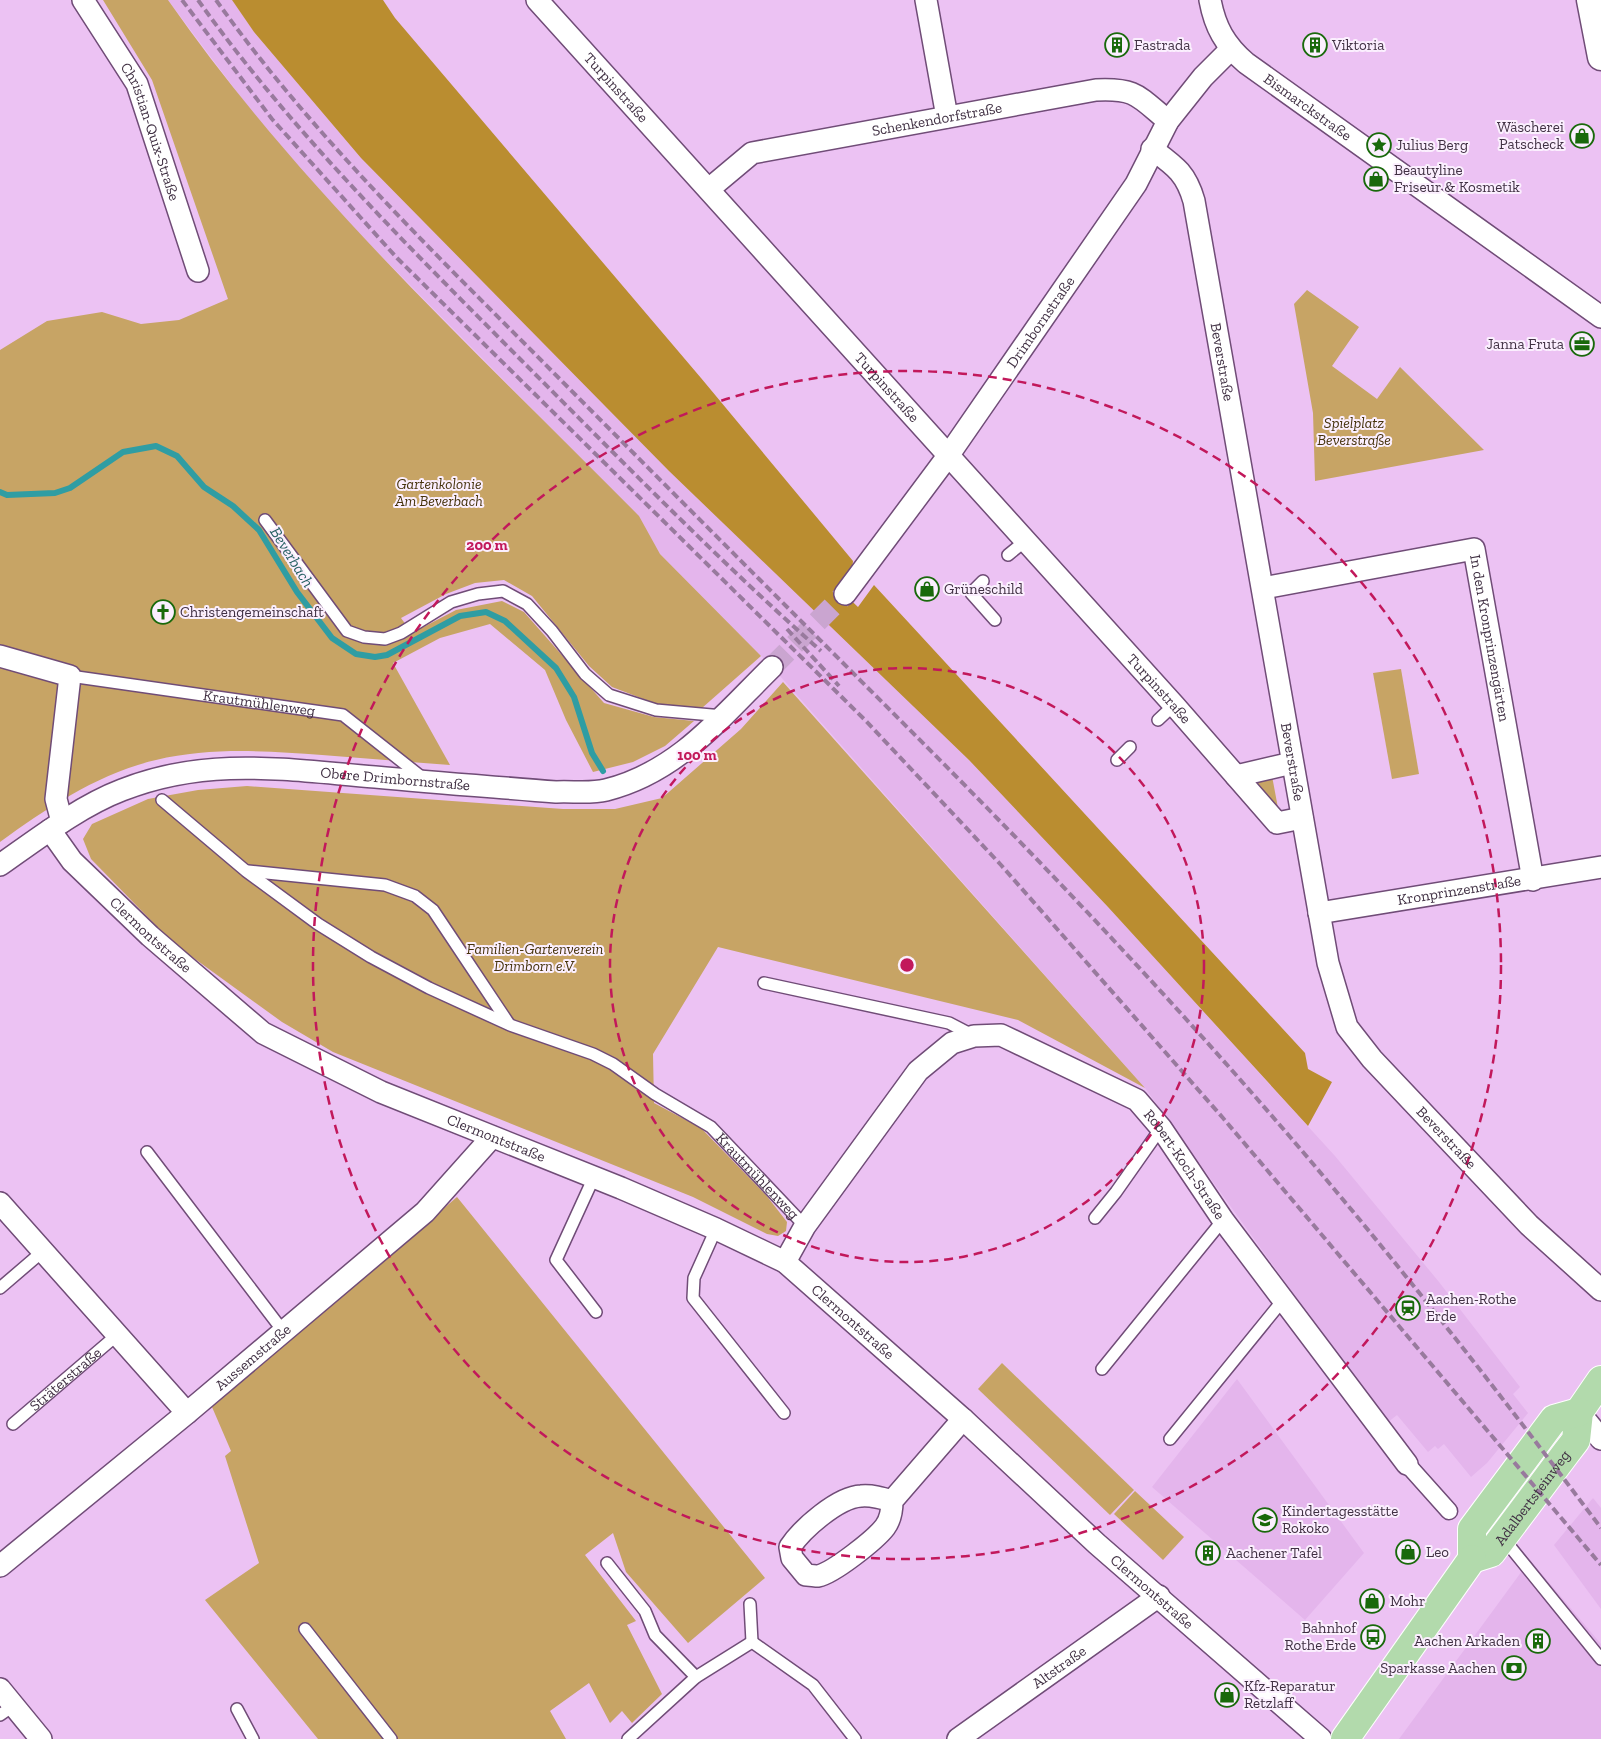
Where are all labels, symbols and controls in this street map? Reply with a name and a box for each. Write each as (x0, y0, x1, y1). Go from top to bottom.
building icon: Fastrada (1104, 32, 1130, 58)
building icon: Viktoria (1302, 32, 1328, 58)
place label: Fastrada (1134, 36, 1191, 54)
place label: Viktoria (1331, 36, 1384, 54)
street label: Turpinstraße (580, 49, 652, 126)
street label: Christian-Quix-Straße (117, 59, 183, 203)
street label: Bismarckstraße (1260, 70, 1355, 145)
street label: Schenkendorfstraße (870, 98, 1003, 140)
place label: Wäscherei Patscheck (1497, 118, 1564, 153)
shop icon: Wäscherei Patscheck (1569, 123, 1595, 149)
place icon: Julius Berg (1366, 132, 1392, 158)
place label: Julius Berg (1396, 136, 1468, 154)
place label: Beautyline Friseur & Kosmetik (1394, 161, 1520, 196)
shop icon: Beautyline Friseur & Kosmetik (1363, 166, 1389, 192)
street label: Drimbornstraße (1003, 273, 1078, 371)
street label: Beverstraße (1207, 321, 1238, 402)
office icon: Janna Fruta (1569, 331, 1595, 357)
place label: Janna Fruta (1487, 335, 1564, 353)
street label: Turpinstraße (851, 349, 923, 426)
park label: Spielplatz Beverstraße (1317, 414, 1391, 449)
park label: Gartenkolonie Am Beverbach (394, 475, 483, 510)
water label: Beverbach (266, 523, 318, 591)
text: 200 m (466, 536, 508, 554)
street label: In den Kronprinzengärten (1466, 553, 1514, 723)
shop icon: Grüneschild (914, 576, 940, 602)
place label: Grüneschild (944, 580, 1024, 598)
church icon: Christengemeinschaft (150, 599, 176, 625)
place label: Christengemeinschaft (180, 603, 324, 621)
street label: Turpinstraße (1123, 650, 1195, 727)
street label: Krautmühlenweg (202, 686, 316, 720)
street label: Beverstraße (1277, 721, 1308, 802)
text: 100 m (677, 746, 717, 764)
street label: Obere Drimbornstraße (320, 763, 471, 794)
street label: Kronprinzenstraße (1396, 871, 1522, 909)
street label: Clermontstraße (106, 893, 195, 977)
park label: Familien-Gartenverein Drimborn e.V. (467, 940, 604, 975)
centre of rings (898, 956, 916, 974)
street label: Beverstraße (1413, 1103, 1480, 1173)
street label: Robert-Koch-Straße (1140, 1106, 1229, 1223)
street label: Clermontstraße (444, 1110, 548, 1166)
street label: Krautmühlenweg (712, 1129, 803, 1223)
street label: Clermontstraße (808, 1281, 898, 1363)
place label: Aachen-Rothe Erde (1426, 1290, 1516, 1325)
station icon: Aachen-Rothe Erde (1395, 1295, 1421, 1321)
street label: Aussemstraße (211, 1320, 295, 1394)
street label: Sträterstraße (26, 1343, 105, 1415)
street label: Adalbertsteinweg (1491, 1447, 1574, 1549)
place label: Kindertagesstätte Rokoko (1282, 1502, 1398, 1537)
school or university icon: Kindertagesstätte Rokoko (1252, 1507, 1278, 1533)
shop icon: Leo (1395, 1539, 1421, 1565)
building icon: Aachener Tafel (1195, 1540, 1221, 1566)
place label: Leo (1426, 1543, 1449, 1561)
place label: Aachener Tafel (1226, 1544, 1322, 1562)
street label: Clermontstraße (1107, 1551, 1197, 1633)
shop icon: Mohr (1359, 1588, 1385, 1614)
place label: Mohr (1390, 1592, 1425, 1610)
place label: Bahnhof Rothe Erde (1284, 1619, 1357, 1654)
bus stop icon: Bahnhof Rothe Erde (1360, 1624, 1386, 1650)
building icon: Aachen Arkaden (1525, 1628, 1551, 1654)
place label: Aachen Arkaden (1414, 1632, 1520, 1650)
street label: Altstraße (1029, 1642, 1089, 1692)
bank icon: Sparkasse Aachen (1501, 1655, 1527, 1681)
place label: Sparkasse Aachen (1380, 1659, 1496, 1677)
place label: Kfz-Reparatur Retzlaff (1244, 1677, 1336, 1712)
shop icon: Kfz-Reparatur Retzlaff (1214, 1682, 1240, 1708)

